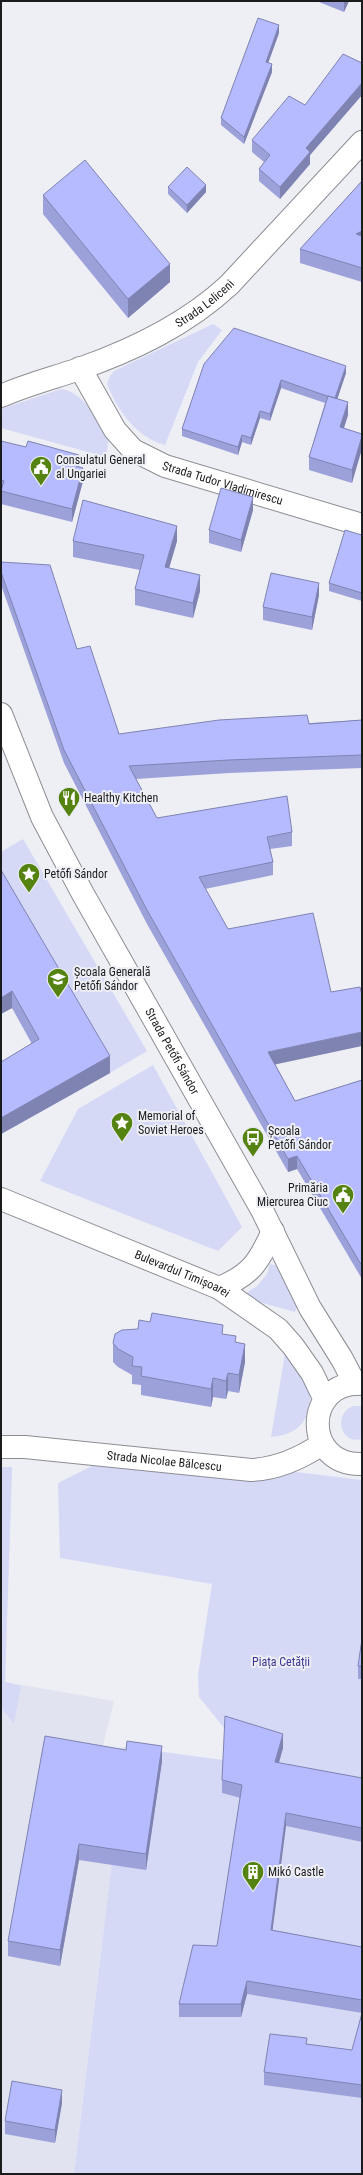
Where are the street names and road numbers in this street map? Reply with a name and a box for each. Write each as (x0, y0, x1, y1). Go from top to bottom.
street label: Strada Leliceni (173, 277, 237, 330)
street label: Strada Tudor Vladimirescu (161, 459, 285, 508)
street label: Strada Petőfi Sándor (142, 1006, 202, 1097)
street label: Bulevardul Timișoarei (133, 1247, 233, 1300)
street label: Strada Nicolae Bălcescu (106, 1448, 222, 1474)

